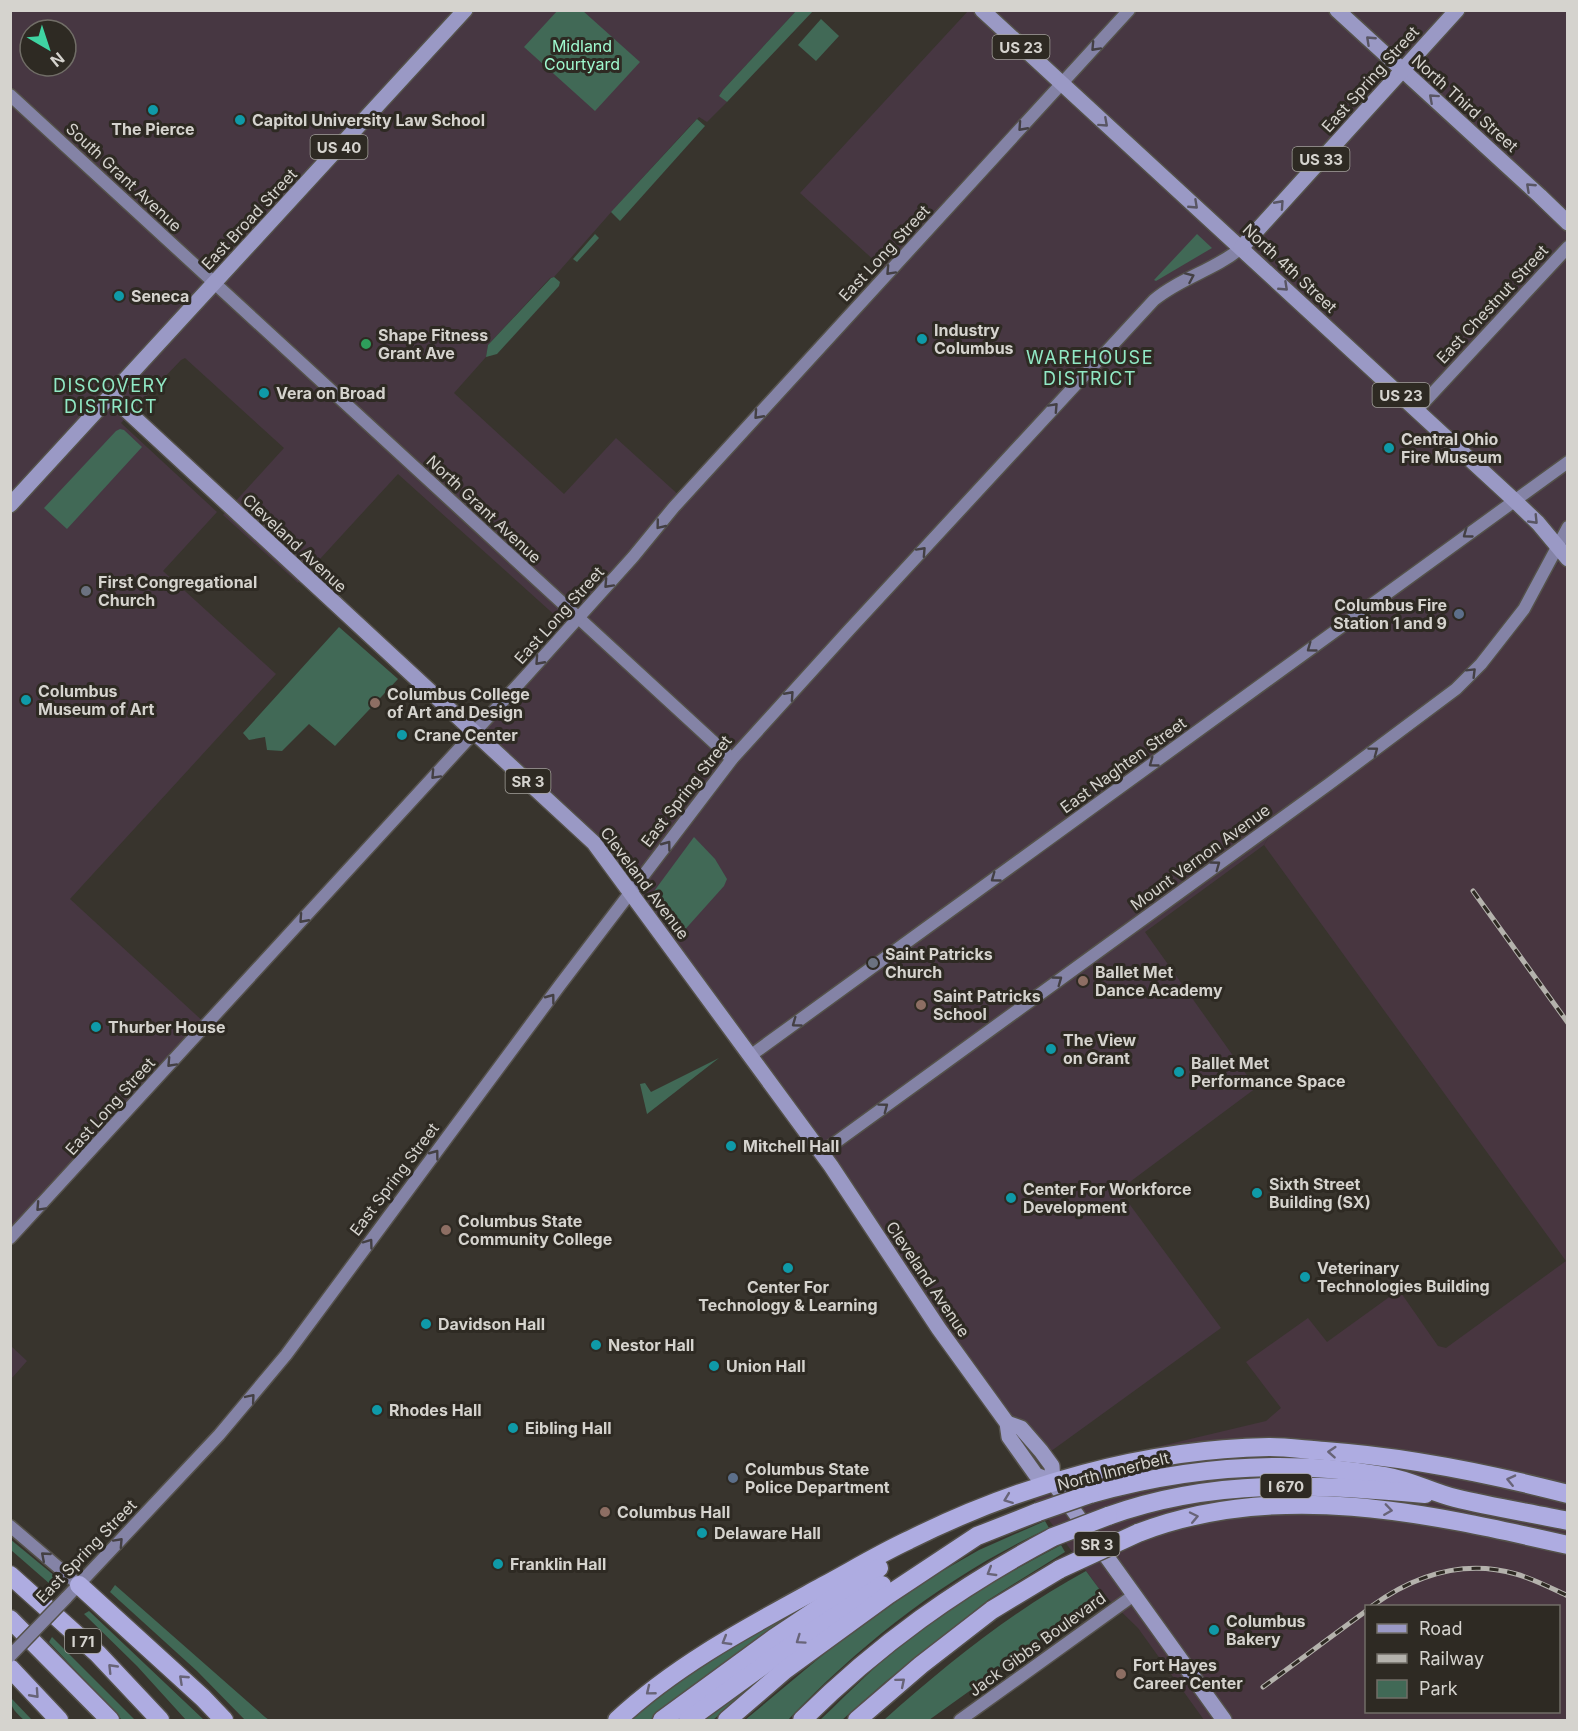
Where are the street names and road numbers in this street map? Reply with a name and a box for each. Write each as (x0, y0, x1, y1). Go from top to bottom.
street label: East Spring Street (1317, 22, 1423, 136)
road number: US 23 (992, 35, 1050, 59)
street label: North Third Street (1408, 50, 1522, 156)
street label: South Grant Avenue (62, 118, 186, 236)
road number: US 40 (310, 135, 368, 159)
road number: US 33 (1292, 147, 1350, 171)
street label: East Broad Street (197, 164, 301, 274)
street label: East Long Street (834, 201, 934, 305)
street label: North 4th Street (1239, 219, 1341, 317)
street label: East Chestnut Street (1432, 241, 1552, 367)
road number: US 23 (1372, 383, 1430, 407)
street label: North Grant Avenue (423, 451, 545, 567)
street label: Cleveland Avenue (239, 490, 351, 596)
street label: East Long Street (510, 562, 608, 668)
street label: East Naghten Street (1056, 713, 1190, 817)
street label: East Spring Street (636, 731, 736, 851)
road number: SR 3 (506, 769, 550, 793)
street label: Mount Vernon Avenue (1126, 800, 1274, 914)
street label: Cleveland Avenue (596, 823, 694, 943)
street label: East Long Street (61, 1053, 159, 1159)
street label: East Spring Street (345, 1119, 443, 1239)
street label: Cleveland Avenue (882, 1217, 974, 1341)
street label: North Innerbelt (1055, 1447, 1171, 1495)
road number: I 670 (1260, 1474, 1312, 1498)
street label: East Spring Street (32, 1495, 140, 1607)
road number: SR 3 (1074, 1532, 1120, 1556)
street label: Jack Gibbs Boulevard (964, 1587, 1110, 1701)
road number: I 71 (65, 1629, 101, 1653)

